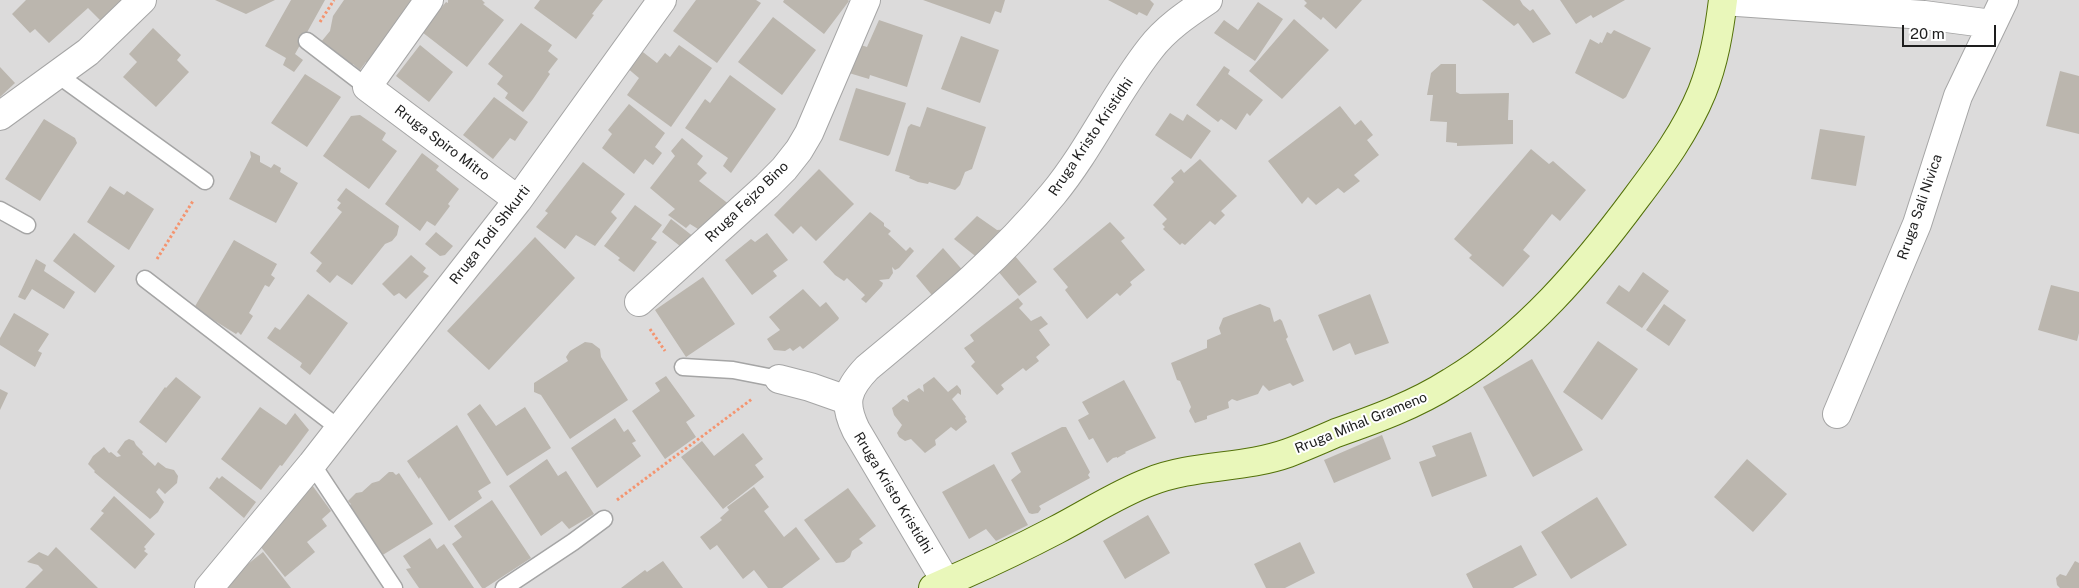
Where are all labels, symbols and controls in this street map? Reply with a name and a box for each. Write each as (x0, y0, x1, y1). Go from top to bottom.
scale bar (1904, 15, 1998, 47)
text: 20 m (1910, 25, 1945, 42)
street label: Rruga Kristo Kristidhi (1045, 75, 1137, 199)
street label: Rruga Spiro Mitro (391, 102, 493, 184)
street label: Rruga Sali Nivica (1894, 152, 1946, 262)
street label: Rruga Fejzo Bino (702, 158, 792, 246)
street label: Rruga Todi Shkurti (446, 182, 534, 288)
street label: Rruga Mihal Grameno (1292, 389, 1430, 457)
street label: Rruga Kristo Kristidhi (850, 429, 936, 557)

